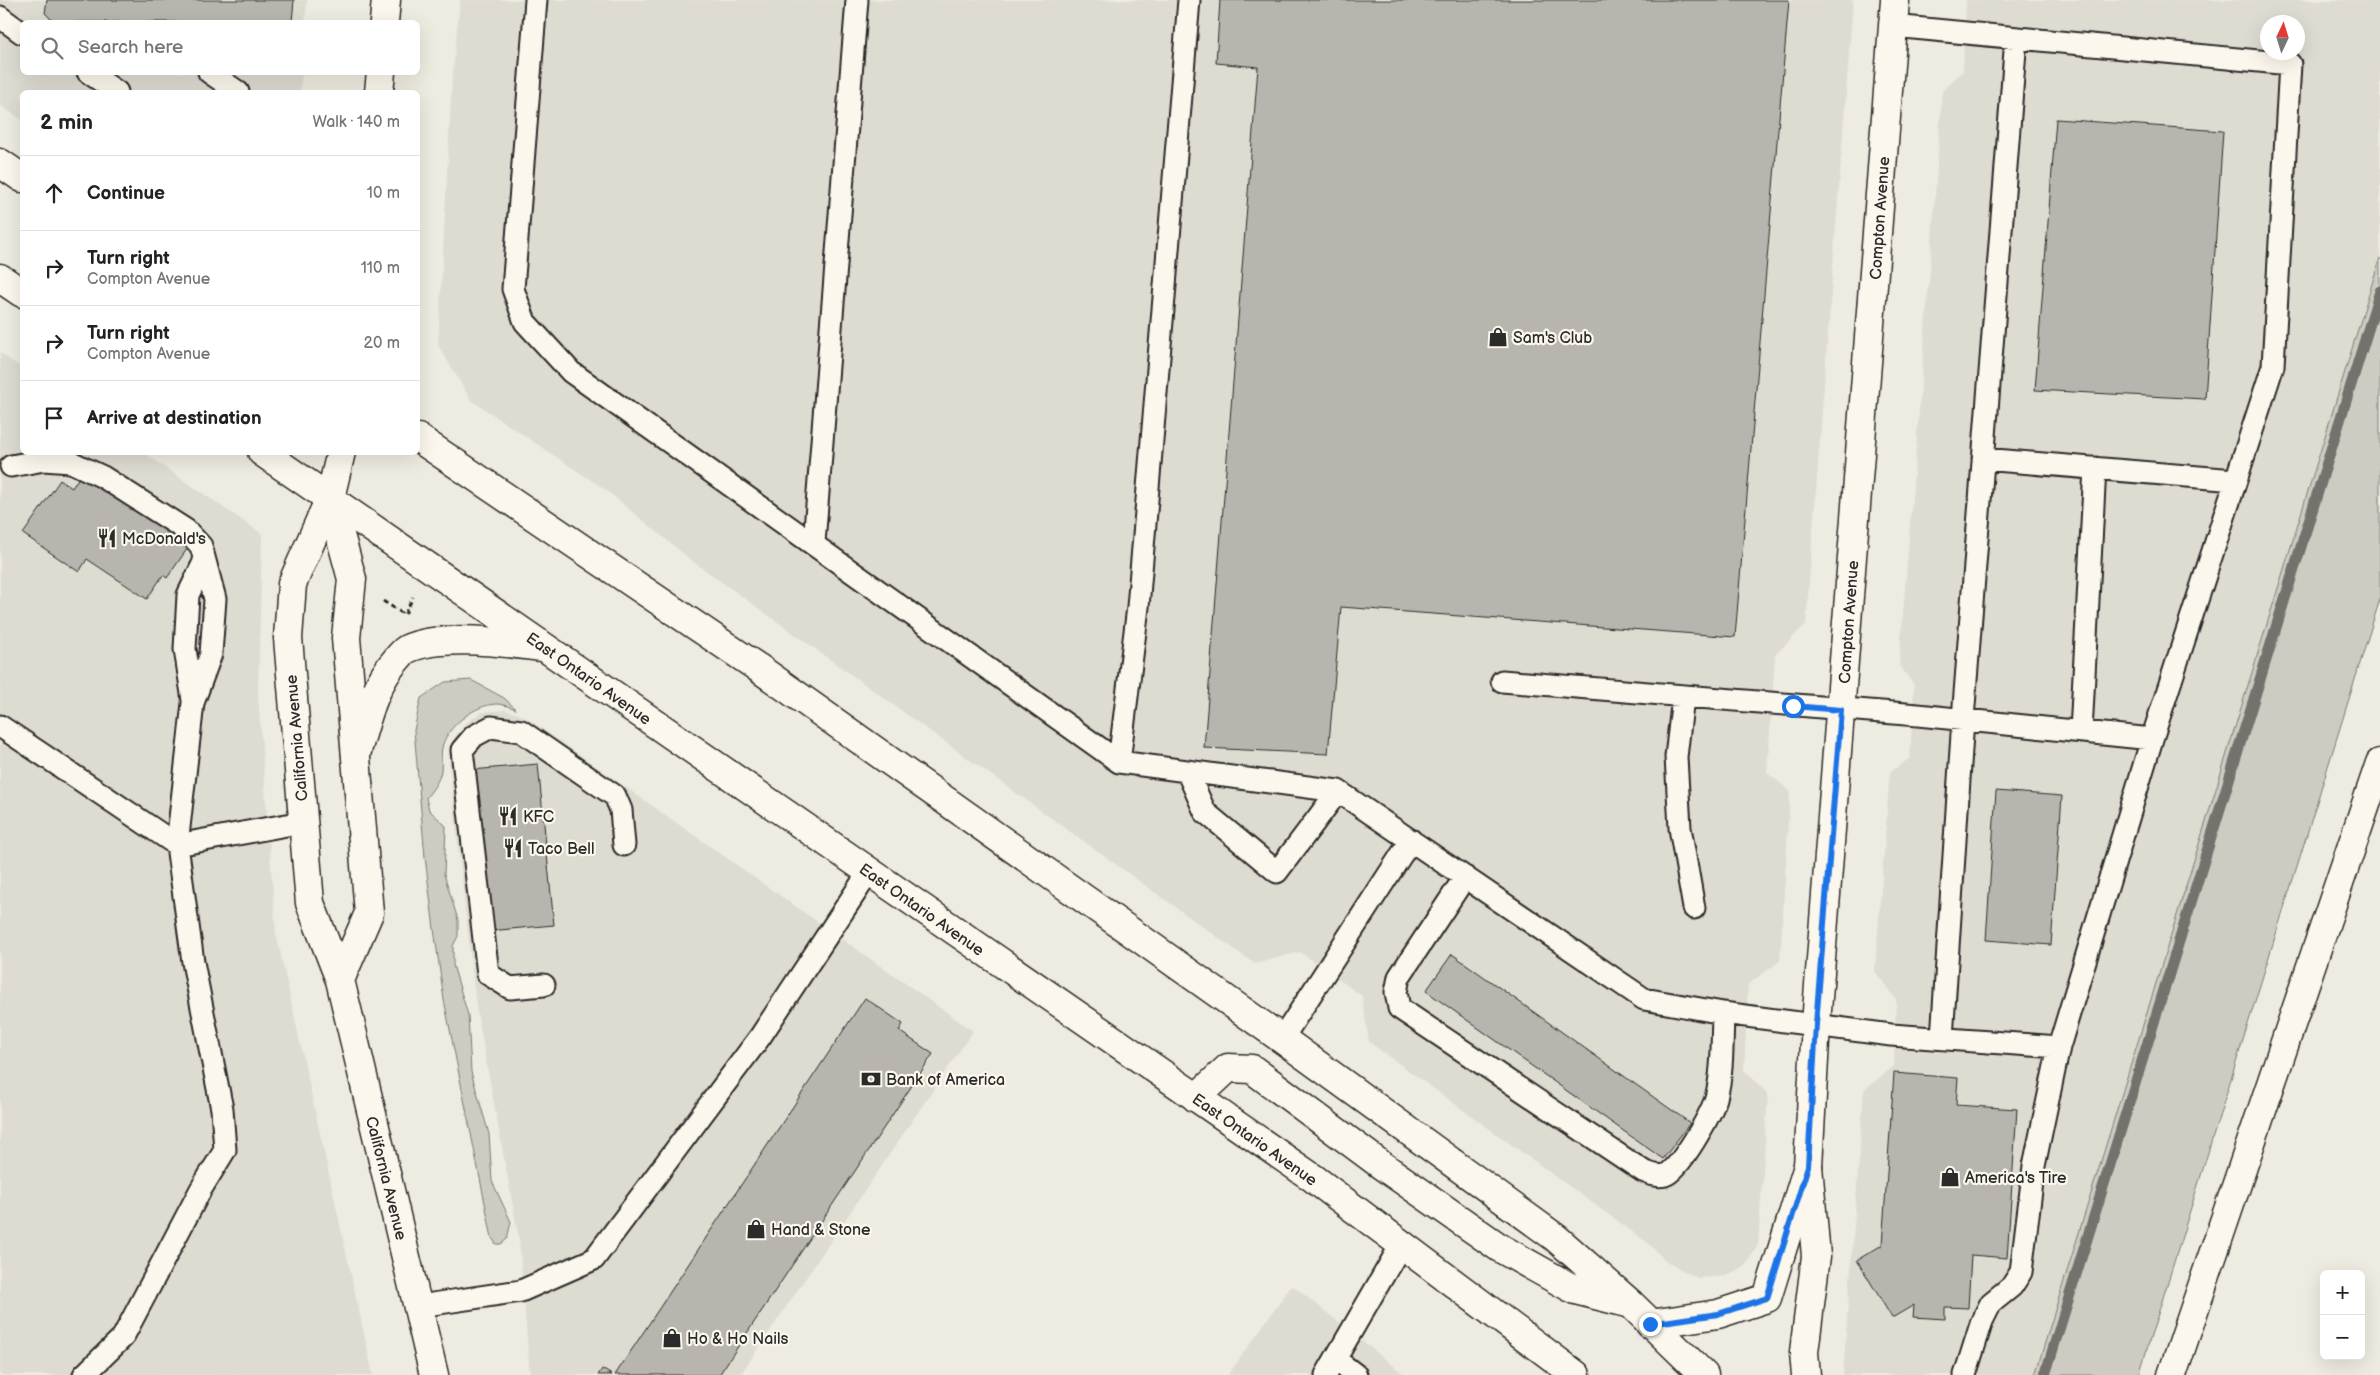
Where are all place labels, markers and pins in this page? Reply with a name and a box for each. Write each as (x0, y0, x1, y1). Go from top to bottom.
shop icon: Sam's Club (1487, 326, 1509, 348)
place label: Sam's Club (1513, 329, 1592, 348)
restaurant icon: McDonald's (96, 527, 118, 549)
place label: McDonald's (122, 530, 206, 549)
restaurant icon: KFC (497, 805, 519, 827)
place label: KFC (523, 808, 554, 827)
restaurant icon: Taco Bell (502, 837, 524, 859)
place label: Taco Bell (528, 840, 595, 859)
bank icon: Bank of America (860, 1068, 882, 1090)
place label: Bank of America (886, 1071, 1005, 1090)
shop icon: America's Tire (1939, 1166, 1961, 1188)
place label: America's Tire (1965, 1169, 2067, 1188)
shop icon: Hand & Stone (745, 1218, 767, 1240)
place label: Hand & Stone (771, 1221, 871, 1240)
shop icon: Ho & Ho Nails (661, 1327, 683, 1349)
place label: Ho & Ho Nails (687, 1330, 789, 1349)

